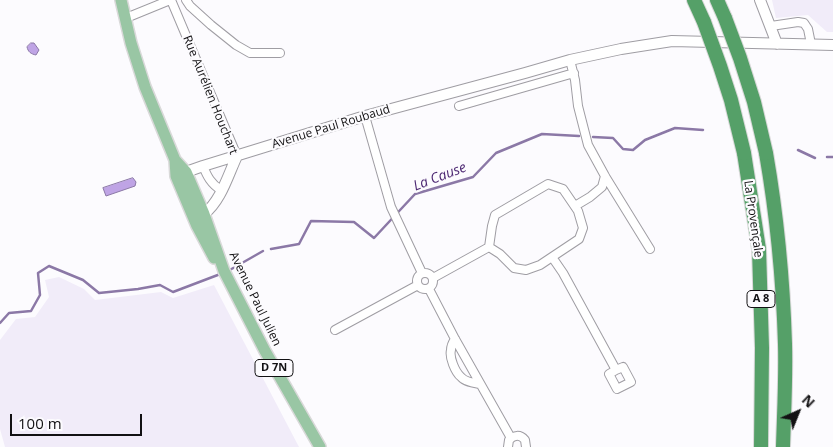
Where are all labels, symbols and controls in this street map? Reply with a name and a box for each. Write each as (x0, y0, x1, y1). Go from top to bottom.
street label: Rue Aurélien Houchart (180, 33, 240, 157)
street label: Avenue Paul Roubaud (270, 102, 392, 152)
water label: La Cause (411, 159, 469, 195)
street label: La Provençale (740, 180, 766, 258)
street label: Avenue Paul Julien (226, 250, 284, 348)
road number: A 8 (747, 290, 775, 308)
road number: D 7N (255, 359, 293, 376)
north arrow (773, 387, 823, 437)
text: N (798, 390, 819, 412)
scale bar (12, 404, 145, 436)
text: 100 m (18, 413, 62, 433)

